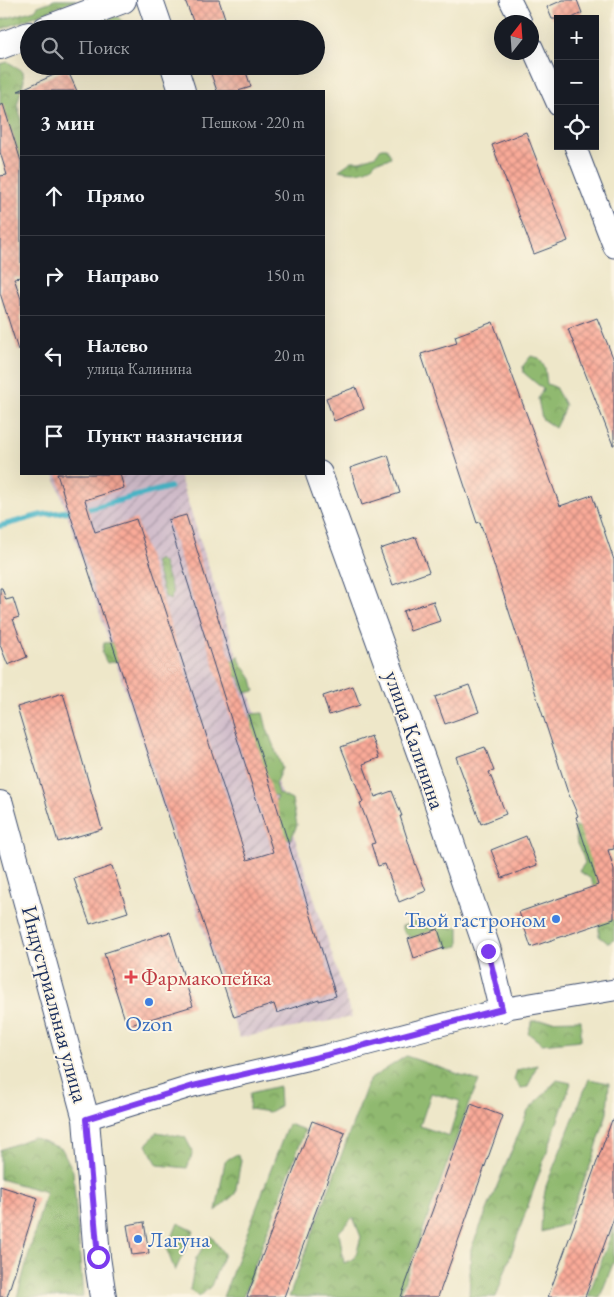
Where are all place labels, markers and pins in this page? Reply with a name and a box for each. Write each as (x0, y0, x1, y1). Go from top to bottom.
place label: Твой гастроном (404, 905, 546, 934)
marker: Твой гастроном (550, 913, 562, 925)
place label: Фармакопейка (141, 963, 272, 992)
marker: Фармакопейка (125, 971, 137, 983)
marker: Ozon (143, 996, 155, 1008)
place label: Ozon (125, 1009, 173, 1038)
place label: Лагуна (148, 1225, 210, 1254)
marker: Лагуна (132, 1233, 144, 1245)

